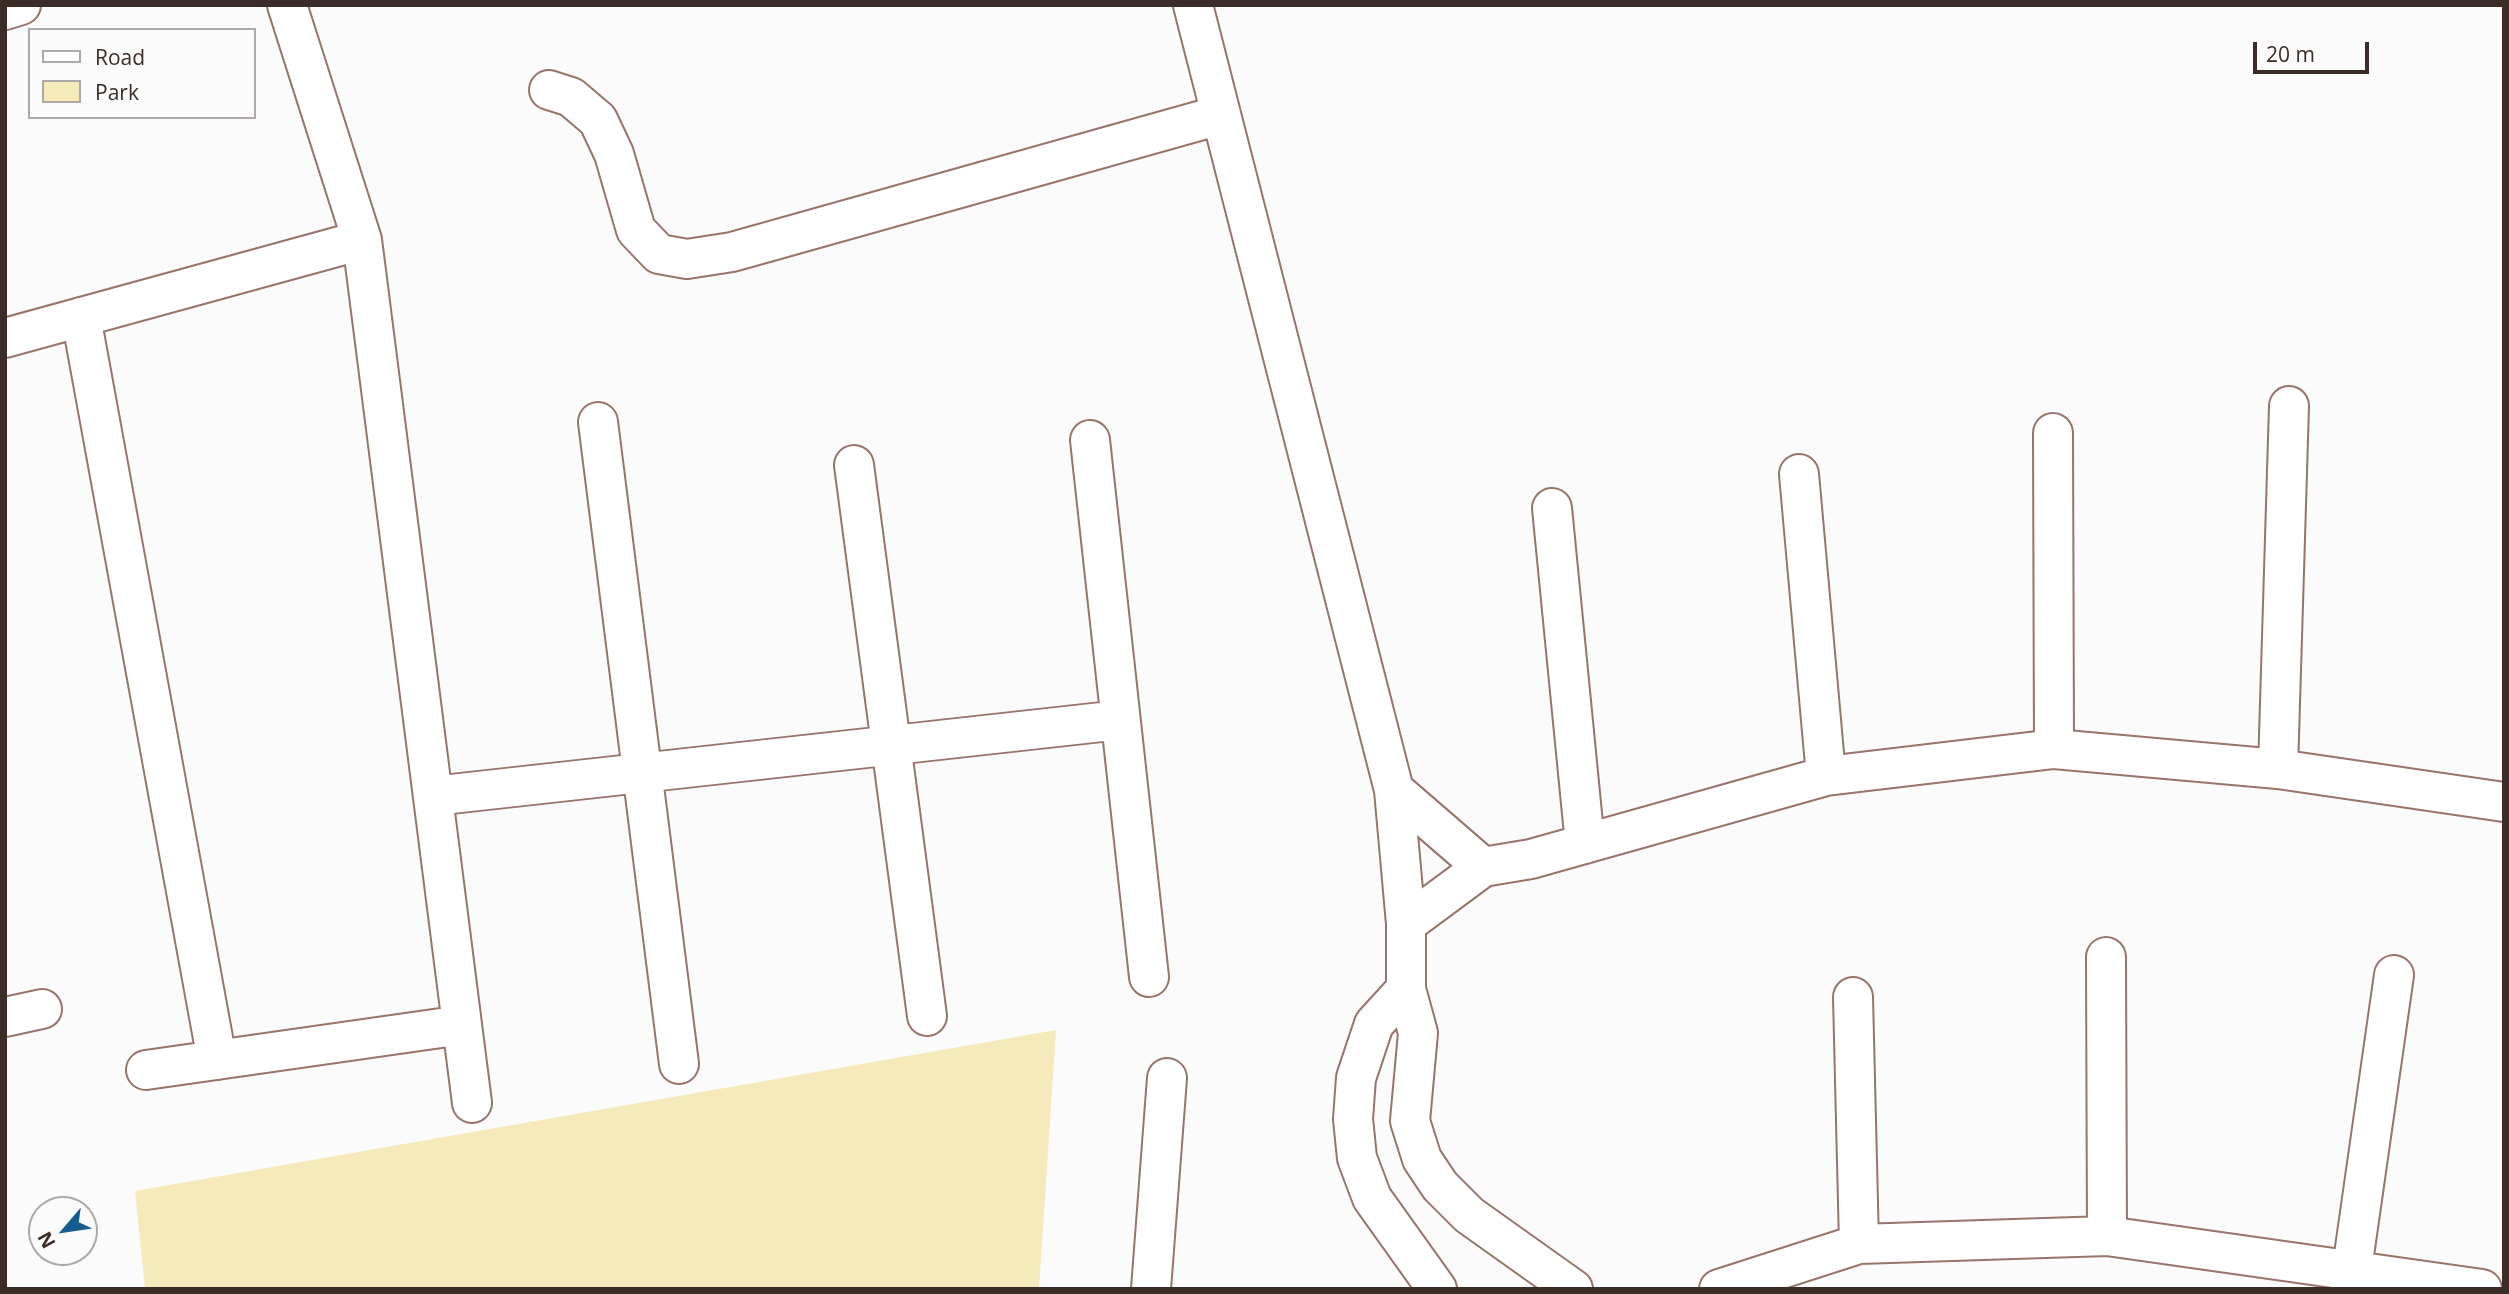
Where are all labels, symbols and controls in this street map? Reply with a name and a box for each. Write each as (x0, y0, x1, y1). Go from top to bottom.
legend (28, 28, 256, 119)
scale bar (2257, 28, 2372, 72)
text: 20 m (2266, 40, 2315, 68)
text: Road (95, 43, 145, 71)
text: Park (95, 78, 139, 106)
north arrow (28, 1196, 98, 1266)
text: N (31, 1227, 62, 1253)

